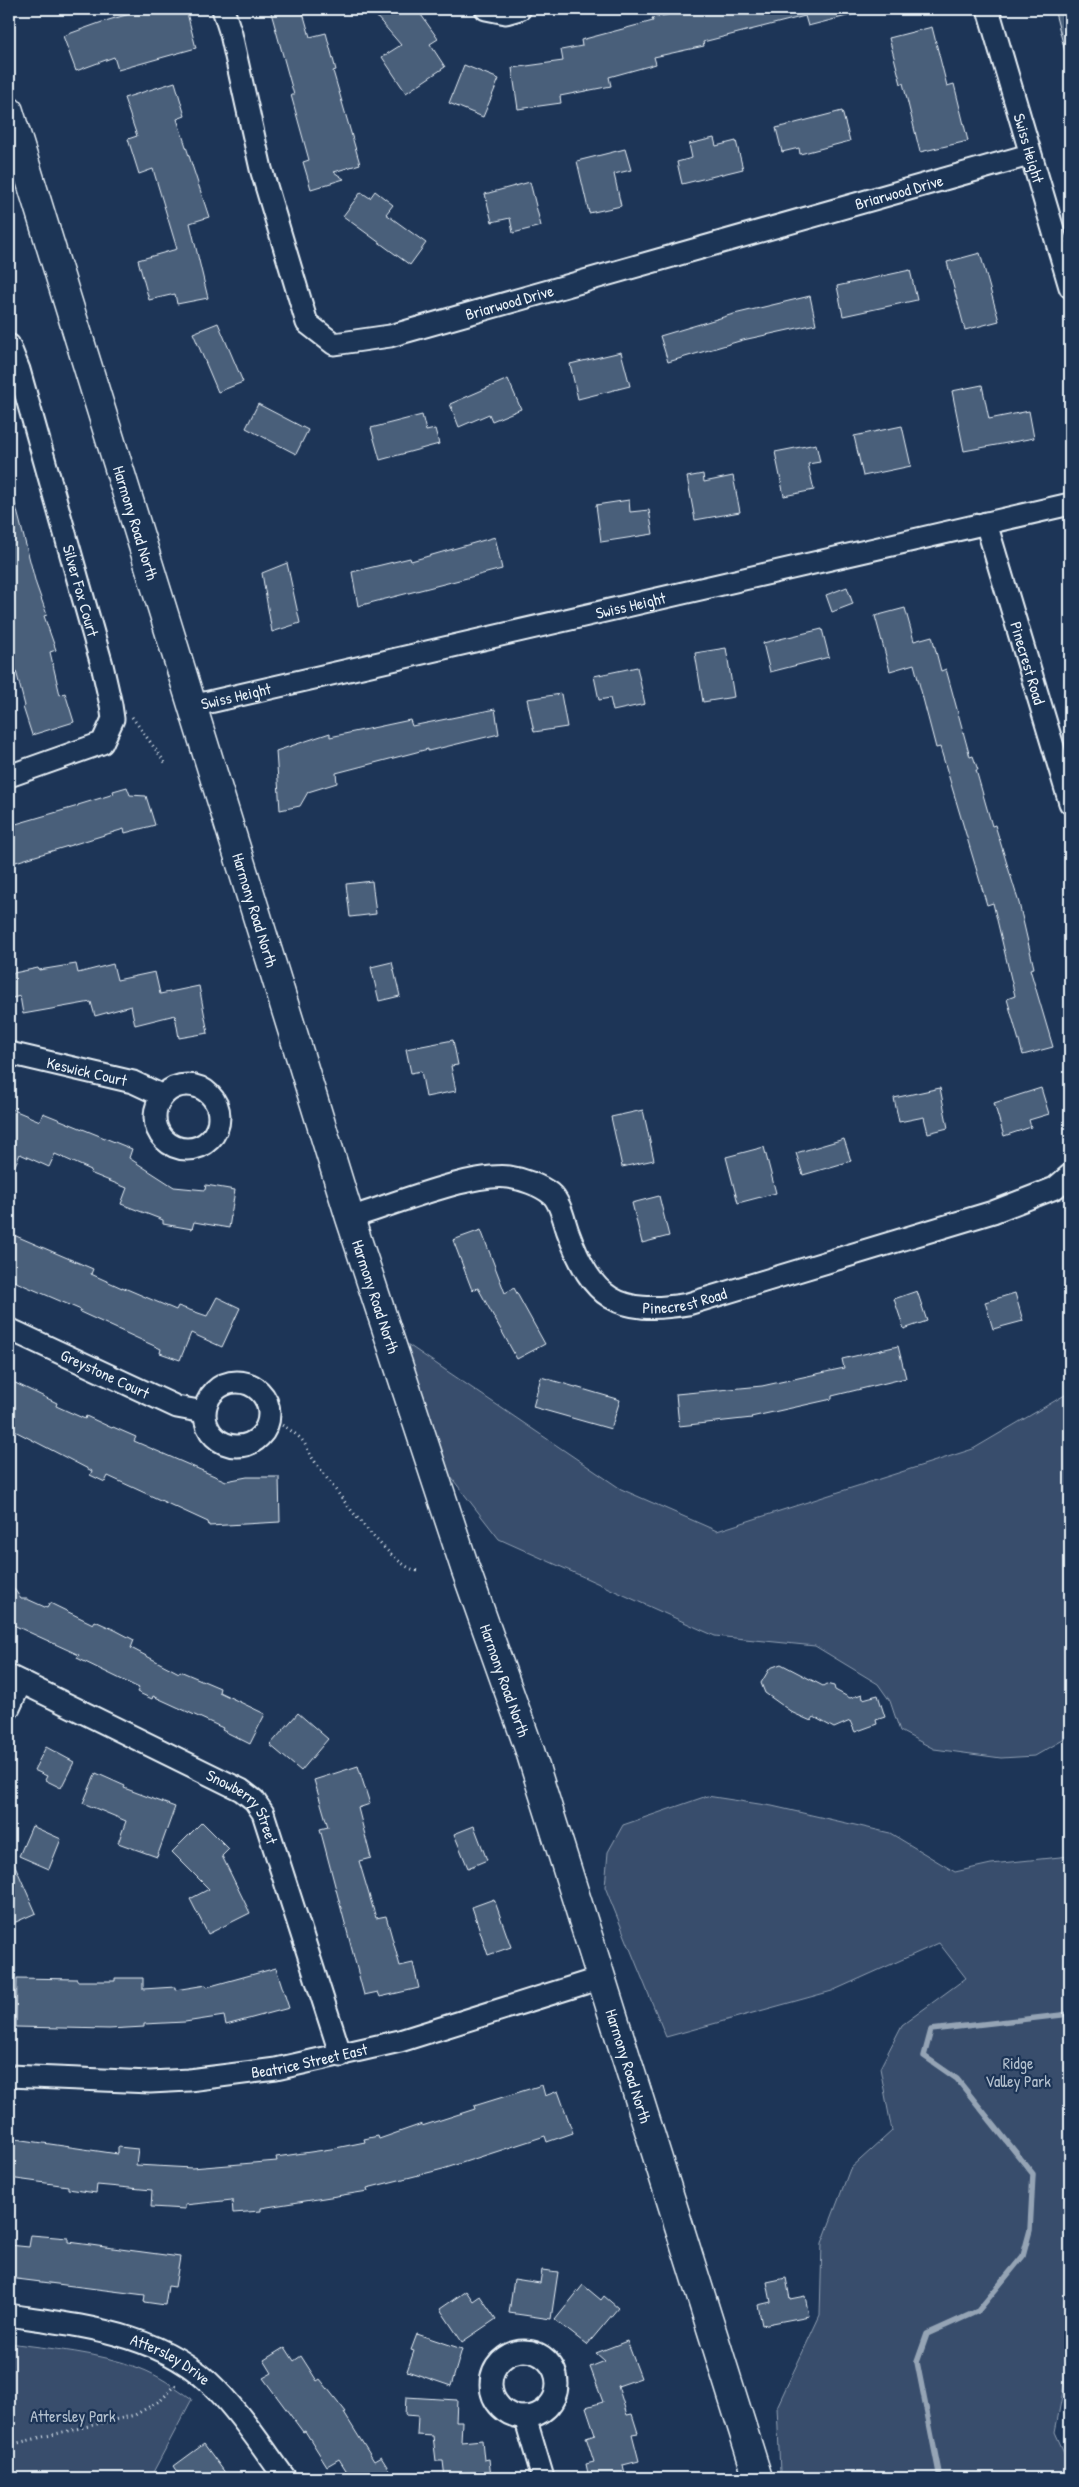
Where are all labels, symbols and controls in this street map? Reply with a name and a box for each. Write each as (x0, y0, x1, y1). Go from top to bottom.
street label: Swiss Height (1008, 111, 1050, 186)
street label: Briarwood Drive (852, 169, 946, 215)
street label: Briarwood Drive (463, 279, 557, 325)
street label: Harmony Road North (108, 463, 164, 583)
street label: Silver Fox Court (58, 542, 105, 639)
street label: Swiss Height (593, 586, 668, 624)
street label: Pinecrest Road (1005, 619, 1051, 707)
street label: Swiss Height (199, 677, 274, 715)
street label: Harmony Road North (227, 850, 283, 970)
street label: Keswick Court (45, 1051, 130, 1091)
street label: Harmony Road North (347, 1237, 405, 1356)
street label: Pinecrest Road (642, 1282, 729, 1319)
street label: Greystone Court (57, 1343, 154, 1404)
street label: Harmony Road North (475, 1621, 535, 1740)
street label: Snowberry Street (203, 1764, 283, 1847)
street label: Harmony Road North (601, 2006, 657, 2126)
street label: Beatrice Street East (250, 2038, 370, 2083)
park label: Ridge Valley Park (985, 2052, 1051, 2092)
street label: Attersley Drive (128, 2328, 216, 2390)
park label: Attersley Park (30, 2405, 116, 2427)

